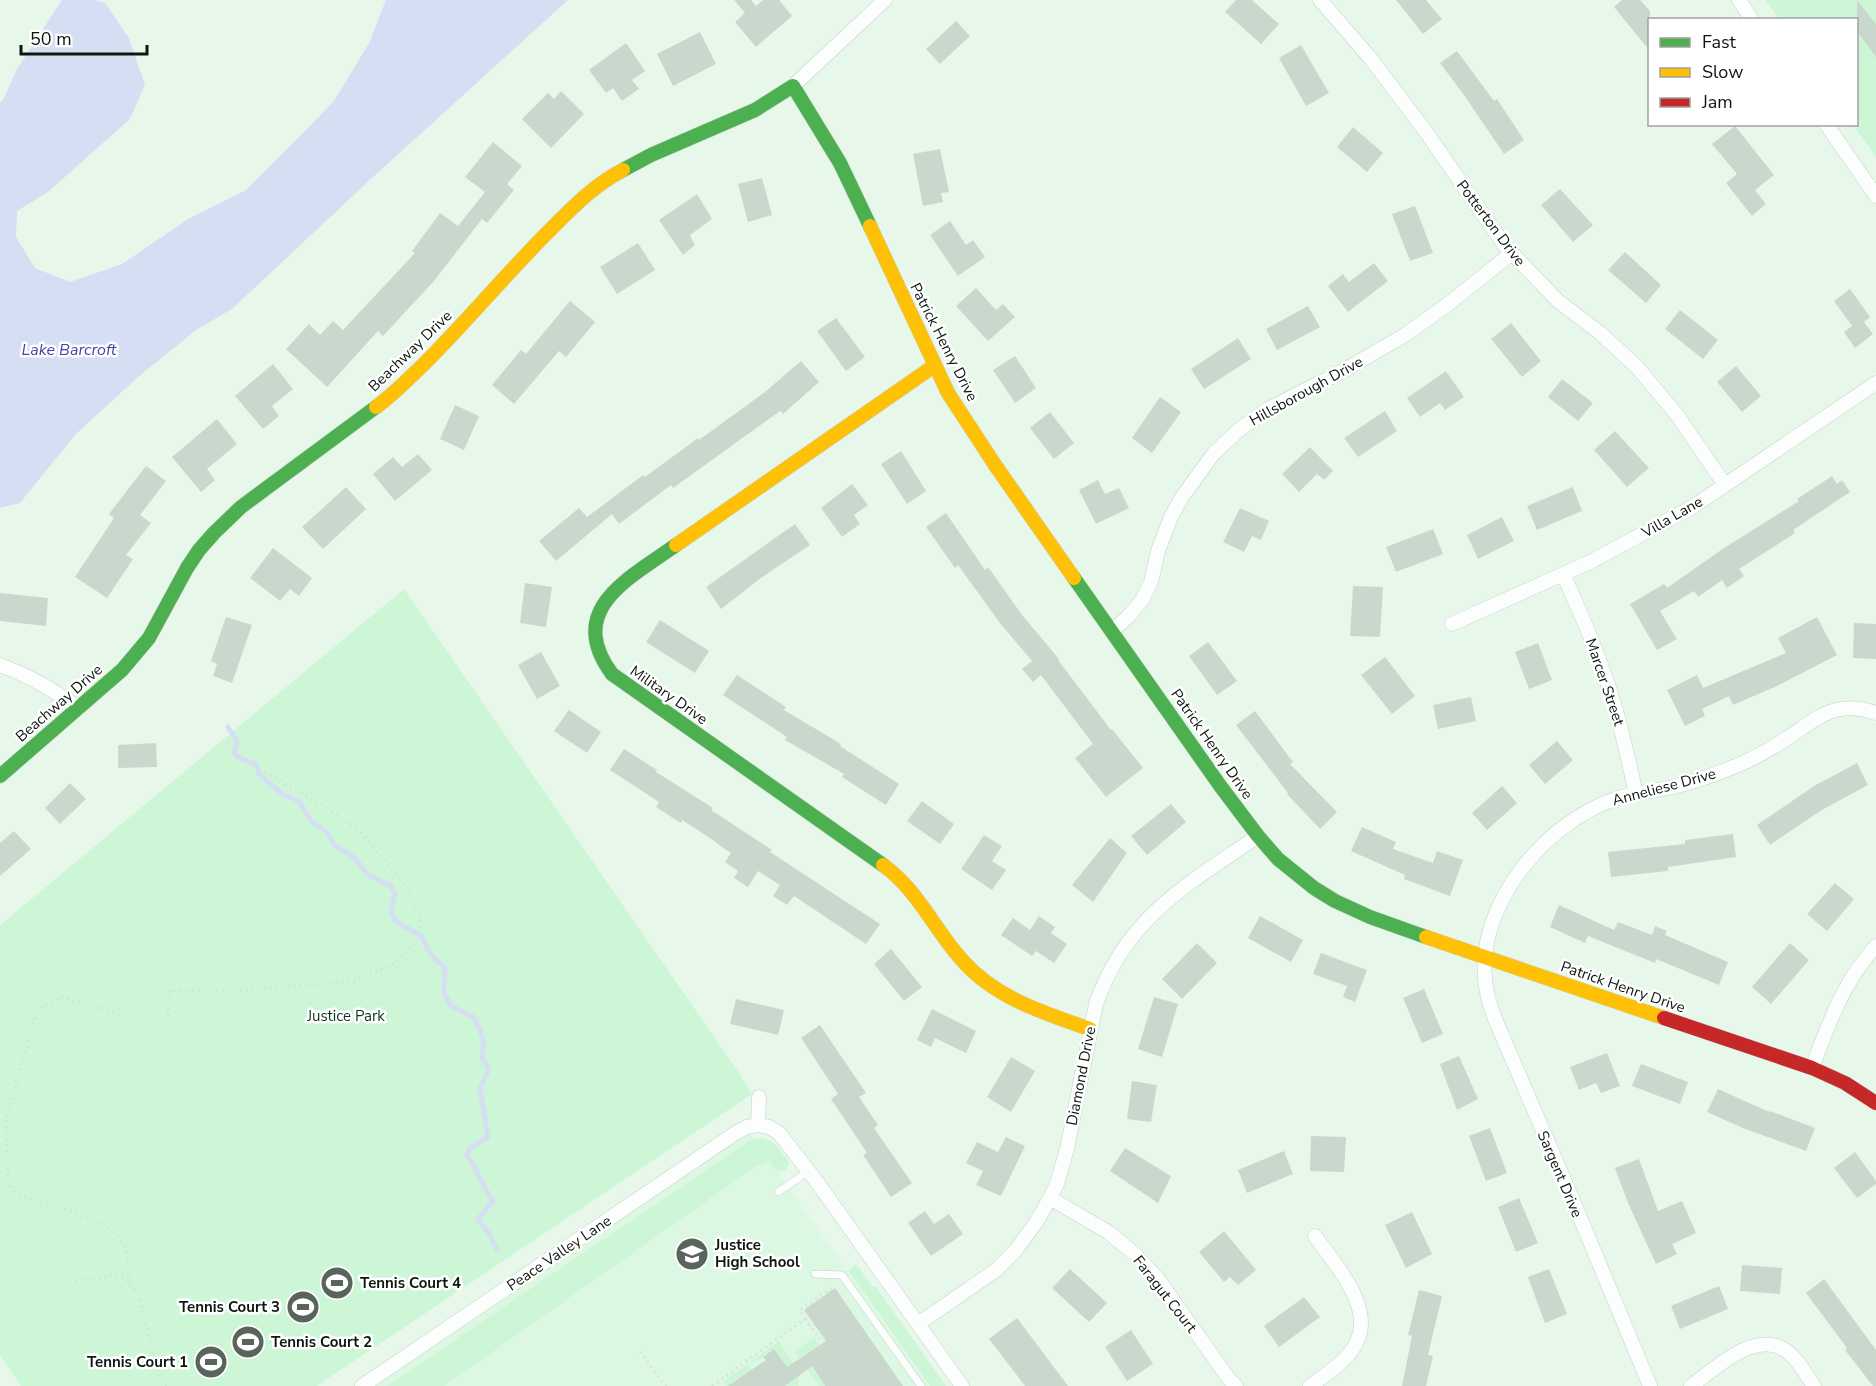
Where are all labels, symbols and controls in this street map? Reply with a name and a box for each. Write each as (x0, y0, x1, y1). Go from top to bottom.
scale bar (21, 18, 147, 56)
legend (1648, 18, 1858, 126)
text: 50 m (30, 27, 72, 51)
text: Fast (1702, 30, 1737, 54)
text: Slow (1702, 60, 1743, 84)
text: Jam (1701, 90, 1733, 114)
street label: Potterton Drive (1452, 176, 1530, 270)
street label: Patrick Henry Drive (905, 279, 983, 405)
street label: Beachway Drive (364, 306, 456, 396)
water label: Lake Barcroft (22, 339, 117, 361)
street label: Hillsborough Drive (1246, 352, 1366, 430)
street label: Villa Lane (1637, 492, 1706, 543)
street label: Marcer Street (1581, 636, 1630, 729)
street label: Beachway Drive (11, 660, 107, 746)
street label: Military Drive (626, 661, 712, 729)
street label: Patrick Henry Drive (1166, 685, 1258, 803)
street label: Anneliese Drive (1610, 764, 1718, 810)
street label: Patrick Henry Drive (1558, 956, 1688, 1018)
park label: Justice Park (306, 1006, 385, 1026)
street label: Diamond Drive (1062, 1025, 1100, 1127)
street label: Sargent Drive (1533, 1128, 1587, 1220)
street label: Peace Valley Lane (503, 1211, 615, 1295)
place label: Justice High School (714, 1235, 800, 1272)
school or university icon: Justice High School (674, 1236, 710, 1272)
street label: Faragut Court (1129, 1251, 1202, 1337)
sports icon: Tennis Court 4 (319, 1265, 355, 1301)
place label: Tennis Court 4 (360, 1273, 461, 1293)
sports icon: Tennis Court 3 (285, 1289, 321, 1325)
place label: Tennis Court 3 (179, 1297, 280, 1317)
sports icon: Tennis Court 2 (230, 1324, 266, 1360)
place label: Tennis Court 2 (271, 1332, 372, 1352)
sports icon: Tennis Court 1 (193, 1344, 229, 1380)
place label: Tennis Court 1 (87, 1352, 188, 1372)

